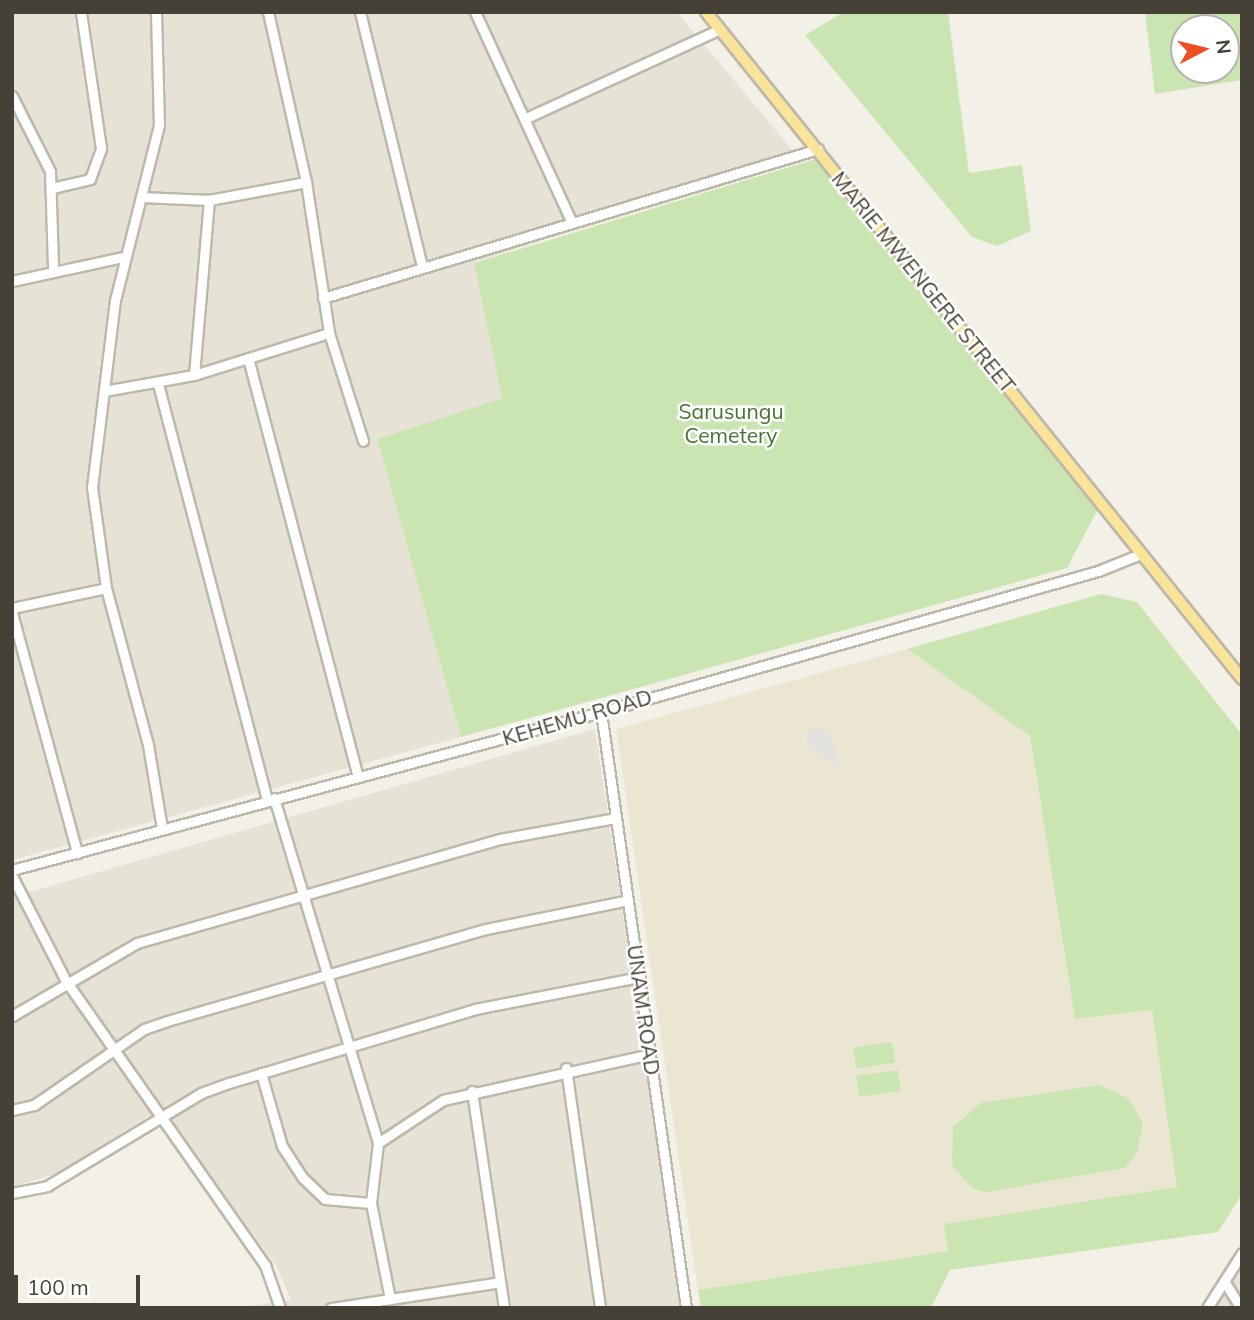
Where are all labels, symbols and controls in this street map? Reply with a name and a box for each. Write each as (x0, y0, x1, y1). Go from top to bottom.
north arrow (1170, 14, 1240, 84)
text: N (1211, 38, 1237, 55)
street label: MARIE MWENGERE STREET (827, 166, 1021, 398)
park label: Sarusungu Cemetery (678, 398, 784, 448)
street label: KEHEMU ROAD (499, 684, 655, 750)
street label: UNAM ROAD (622, 943, 666, 1077)
scale bar (18, 1260, 144, 1304)
text: 100 m (27, 1274, 89, 1300)

